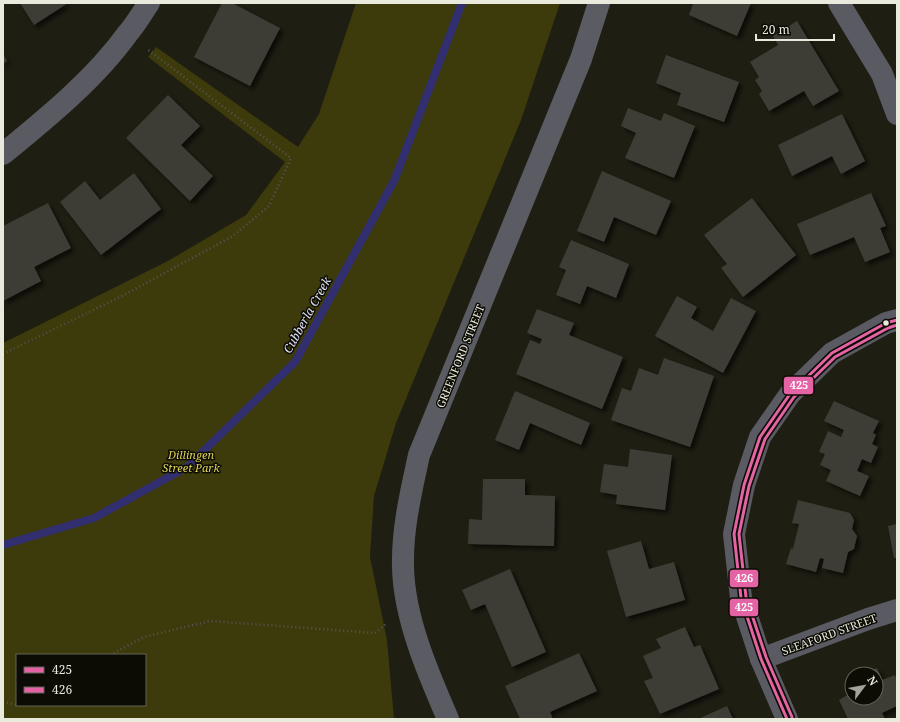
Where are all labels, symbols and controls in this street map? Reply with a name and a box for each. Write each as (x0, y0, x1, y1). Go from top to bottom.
scale bar (756, 16, 834, 42)
text: 20 m (762, 21, 790, 38)
water label: Cubberla Creek (279, 273, 336, 356)
street label: GREENFORD STREET (432, 302, 488, 410)
unlabelled marker (881, 318, 891, 328)
line badge: 425 (783, 376, 814, 395)
text: 425 (790, 377, 808, 392)
park label: Dillingen Street Park (162, 447, 220, 475)
line badge: 426 (729, 569, 759, 588)
text: 426 (735, 570, 753, 585)
line badge: 425 (729, 598, 759, 617)
text: 425 (735, 599, 753, 614)
street label: SLEAFORD STREET (779, 610, 879, 658)
legend (16, 654, 146, 706)
text: 425 (52, 661, 72, 678)
north arrow (844, 666, 884, 706)
text: N (864, 673, 882, 688)
text: 426 (52, 681, 72, 698)

